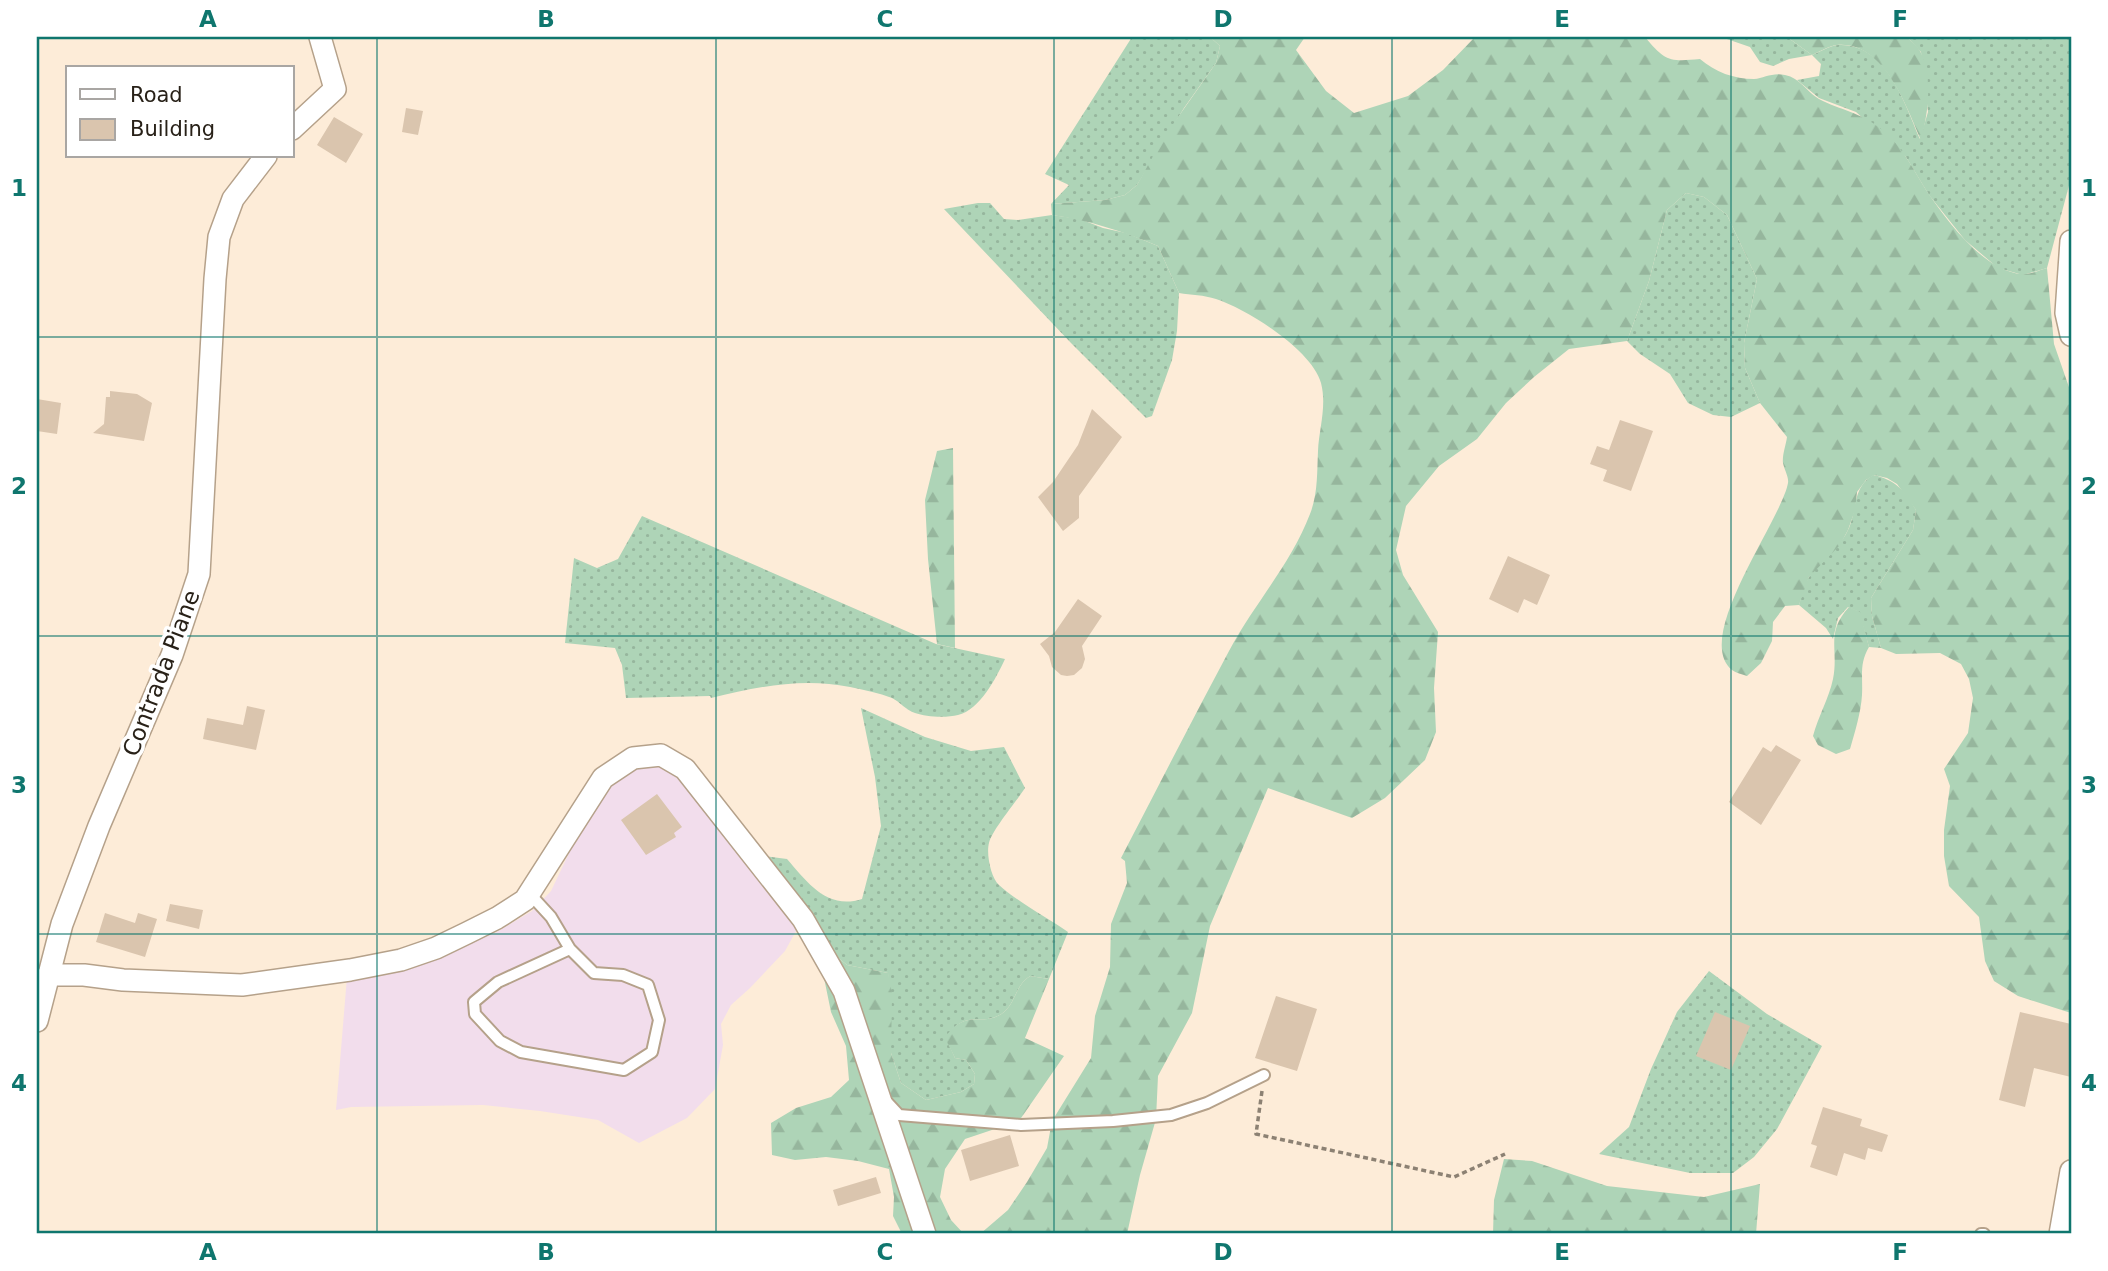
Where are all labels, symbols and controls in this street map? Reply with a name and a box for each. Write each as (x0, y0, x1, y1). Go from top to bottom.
text: A (199, 6, 217, 32)
text: B (537, 6, 555, 32)
text: C (877, 6, 893, 32)
text: D (1213, 6, 1233, 32)
text: E (1554, 6, 1570, 32)
text: F (1892, 6, 1908, 32)
legend (66, 66, 294, 158)
text: Road (130, 83, 183, 107)
text: Building (130, 117, 215, 141)
text: 1 (11, 175, 27, 201)
text: 1 (2081, 175, 2097, 201)
text: 2 (11, 473, 27, 499)
text: 2 (2081, 473, 2097, 499)
street label: Contrada Piane (117, 586, 205, 760)
text: 3 (11, 772, 27, 798)
text: 3 (2081, 772, 2097, 798)
text: 4 (11, 1070, 27, 1096)
text: 4 (2081, 1070, 2097, 1096)
text: A (199, 1239, 217, 1265)
text: B (537, 1239, 555, 1265)
text: C (877, 1239, 893, 1265)
text: D (1213, 1239, 1233, 1265)
text: E (1554, 1239, 1570, 1265)
text: F (1892, 1239, 1908, 1265)

